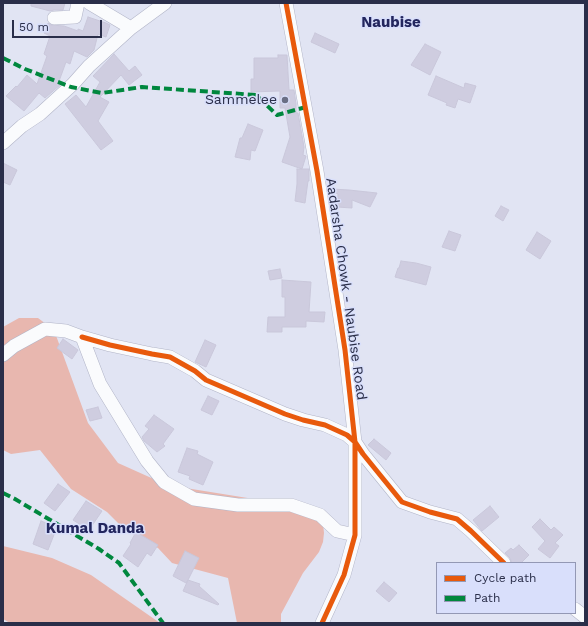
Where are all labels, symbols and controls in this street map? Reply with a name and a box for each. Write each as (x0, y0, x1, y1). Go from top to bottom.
scale bar (14, 12, 104, 38)
district label: Naubise (361, 14, 421, 32)
text: 50 m (19, 20, 49, 34)
place label: Sammelee (205, 92, 277, 108)
marker: Sammelee (280, 95, 290, 105)
street label: Aadarsha Chowk - Naubise Road (322, 177, 370, 401)
district label: Kumal Danda (46, 520, 144, 538)
legend (436, 562, 576, 614)
text: Cycle path (474, 571, 536, 585)
text: Path (474, 591, 500, 605)

